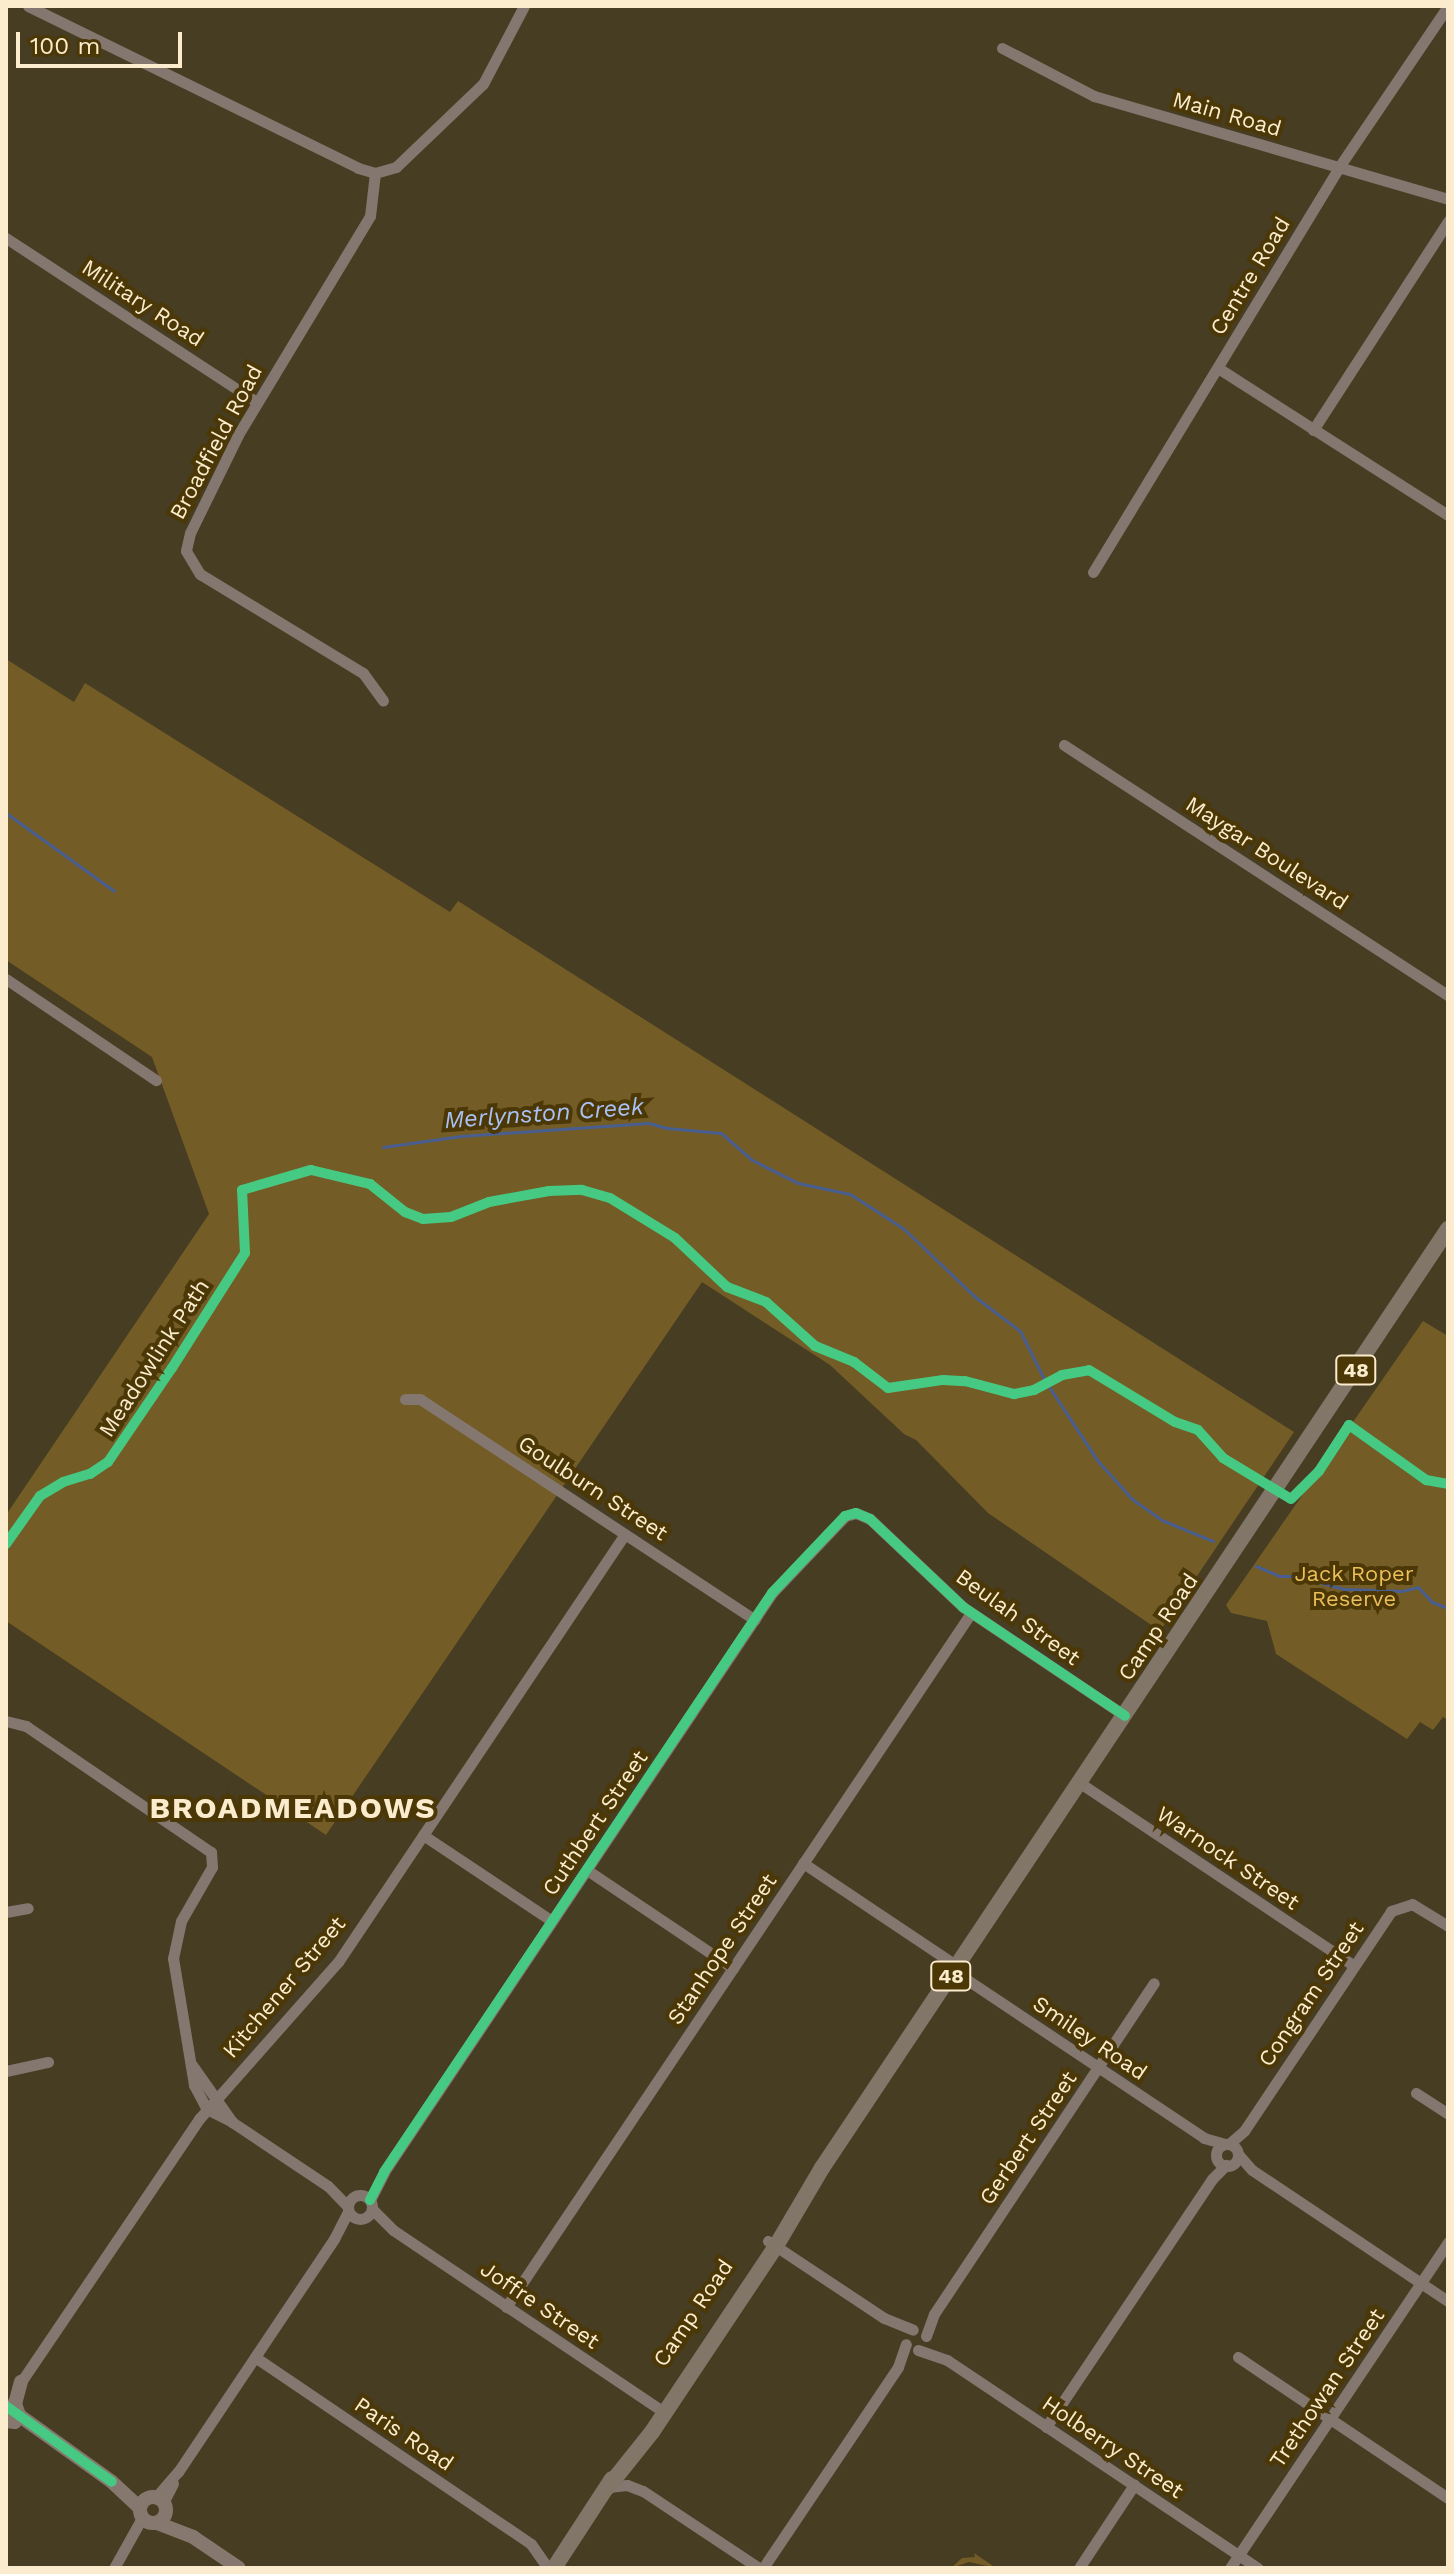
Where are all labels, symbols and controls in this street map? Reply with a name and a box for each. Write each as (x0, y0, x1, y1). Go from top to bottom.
scale bar (20, 16, 186, 66)
text: 100 m (30, 32, 100, 60)
street label: Main Road (1170, 86, 1284, 142)
street label: Centre Road (1204, 212, 1296, 340)
street label: Military Road (77, 254, 209, 352)
street label: Broadfield Road (164, 360, 268, 524)
street label: Maygar Boulevard (1181, 791, 1353, 915)
water label: Merlynston Creek (443, 1093, 645, 1135)
street label: Meadowlink Path (93, 1274, 215, 1442)
road number: 48 (1334, 1354, 1378, 1386)
street label: Goulburn Street (513, 1430, 673, 1546)
park label: Jack Roper Reserve (1294, 1560, 1414, 1612)
street label: Beulah Street (951, 1563, 1085, 1671)
street label: Camp Road (1113, 1568, 1203, 1686)
street label: Cuthbert Street (537, 1745, 653, 1901)
district label: BROADMEADOWS (149, 1790, 437, 1826)
street label: Warnock Street (1151, 1800, 1305, 1916)
street label: Stanhope Street (662, 1868, 782, 2030)
street label: Kitchener Street (217, 1911, 351, 2063)
street label: Congram Street (1253, 1916, 1369, 2072)
road number: 48 (929, 1960, 973, 1992)
street label: Smiley Road (1028, 1990, 1152, 2086)
street label: Gerbert Street (974, 2066, 1082, 2210)
street label: Camp Road (648, 2254, 738, 2372)
street label: Joffre Street (476, 2256, 604, 2354)
street label: Trethowan Street (1264, 2303, 1390, 2473)
street label: Holberry Street (1037, 2390, 1189, 2504)
street label: Paris Road (350, 2391, 458, 2477)

